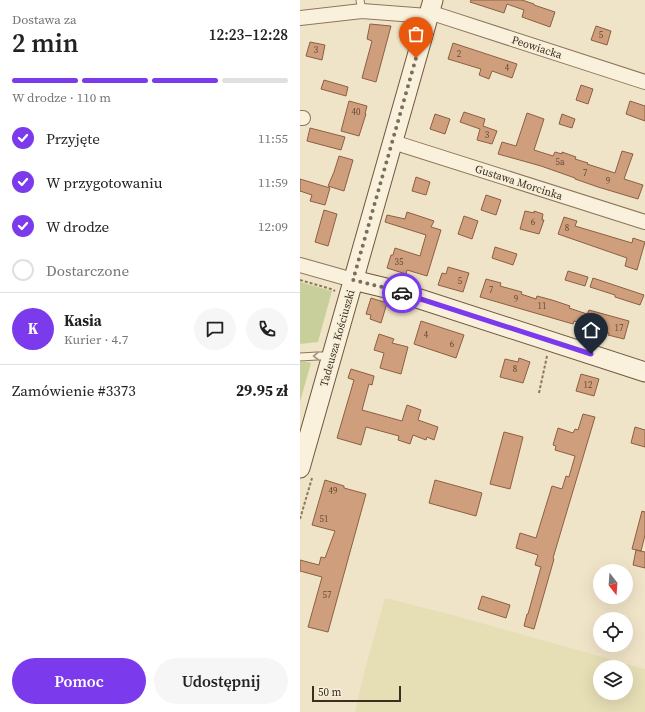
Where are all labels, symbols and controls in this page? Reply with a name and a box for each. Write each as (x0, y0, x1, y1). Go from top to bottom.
text: Dostawa za (12, 11, 77, 28)
pin (399, 17, 433, 58)
icon: bag (405, 23, 427, 45)
text: 12:23–12:28 (209, 24, 288, 45)
text: 2 min (12, 25, 79, 61)
house number: 5 (599, 29, 604, 41)
street label: Peowiacka (510, 32, 564, 63)
house number: 3 (314, 44, 319, 56)
house number: 2 (457, 48, 462, 60)
house number: 4 (505, 62, 510, 74)
text: W drodze · 110 m (12, 89, 111, 106)
house number: 40 (351, 106, 361, 118)
icon: check (12, 127, 34, 149)
text: Przyjęte (46, 128, 100, 149)
house number: 3 (485, 129, 490, 141)
text: 11:55 (258, 130, 288, 147)
house number: 5a (555, 156, 565, 168)
street label: Gustawa Morcinka (473, 161, 565, 204)
house number: 7 (583, 167, 588, 179)
icon: check (12, 171, 34, 193)
text: W przygotowaniu (46, 172, 163, 193)
text: 11:59 (258, 174, 288, 191)
house number: 9 (606, 175, 611, 187)
icon: check (12, 215, 34, 237)
text: W drodze (46, 216, 109, 237)
house number: 6 (531, 216, 536, 228)
text: 12:09 (258, 218, 288, 235)
house number: 8 (565, 222, 570, 234)
house number: 35 (394, 256, 404, 268)
text: Dostarczone (46, 260, 129, 281)
courier (382, 273, 422, 313)
house number: 5 (458, 275, 463, 287)
icon: car (391, 282, 413, 304)
house number: 7 (489, 284, 494, 296)
street label: Tadeusza Kościuszki (316, 288, 358, 388)
house number: 9 (514, 293, 519, 305)
house number: 11 (537, 300, 547, 312)
button: chat (194, 308, 236, 350)
button: phone (246, 308, 288, 350)
text: Kasia (64, 310, 102, 331)
pin (574, 313, 608, 354)
text: K (28, 318, 38, 339)
icon: home (580, 319, 602, 341)
house number: 17 (614, 322, 624, 334)
house number: 4 (424, 329, 429, 341)
text: Kurier · 4.7 (64, 331, 128, 348)
house number: 6 (450, 338, 455, 350)
one-way arrow (313, 352, 319, 360)
house number: 8 (513, 363, 518, 375)
house number: 12 (583, 379, 593, 391)
text: Zamówienie #3373 (12, 380, 136, 401)
text: 29.95 zł (236, 380, 288, 401)
house number: 49 (328, 485, 338, 497)
house number: 51 (319, 513, 329, 525)
north arrow (593, 564, 633, 604)
map controls (593, 564, 633, 700)
house number: 57 (322, 589, 332, 601)
button: locate (593, 612, 633, 652)
button: Pomoc (12, 658, 146, 704)
button: Udostępnij (154, 658, 288, 704)
button: layers (593, 660, 633, 700)
scale bar (312, 684, 401, 703)
text: 50 m (318, 685, 341, 700)

